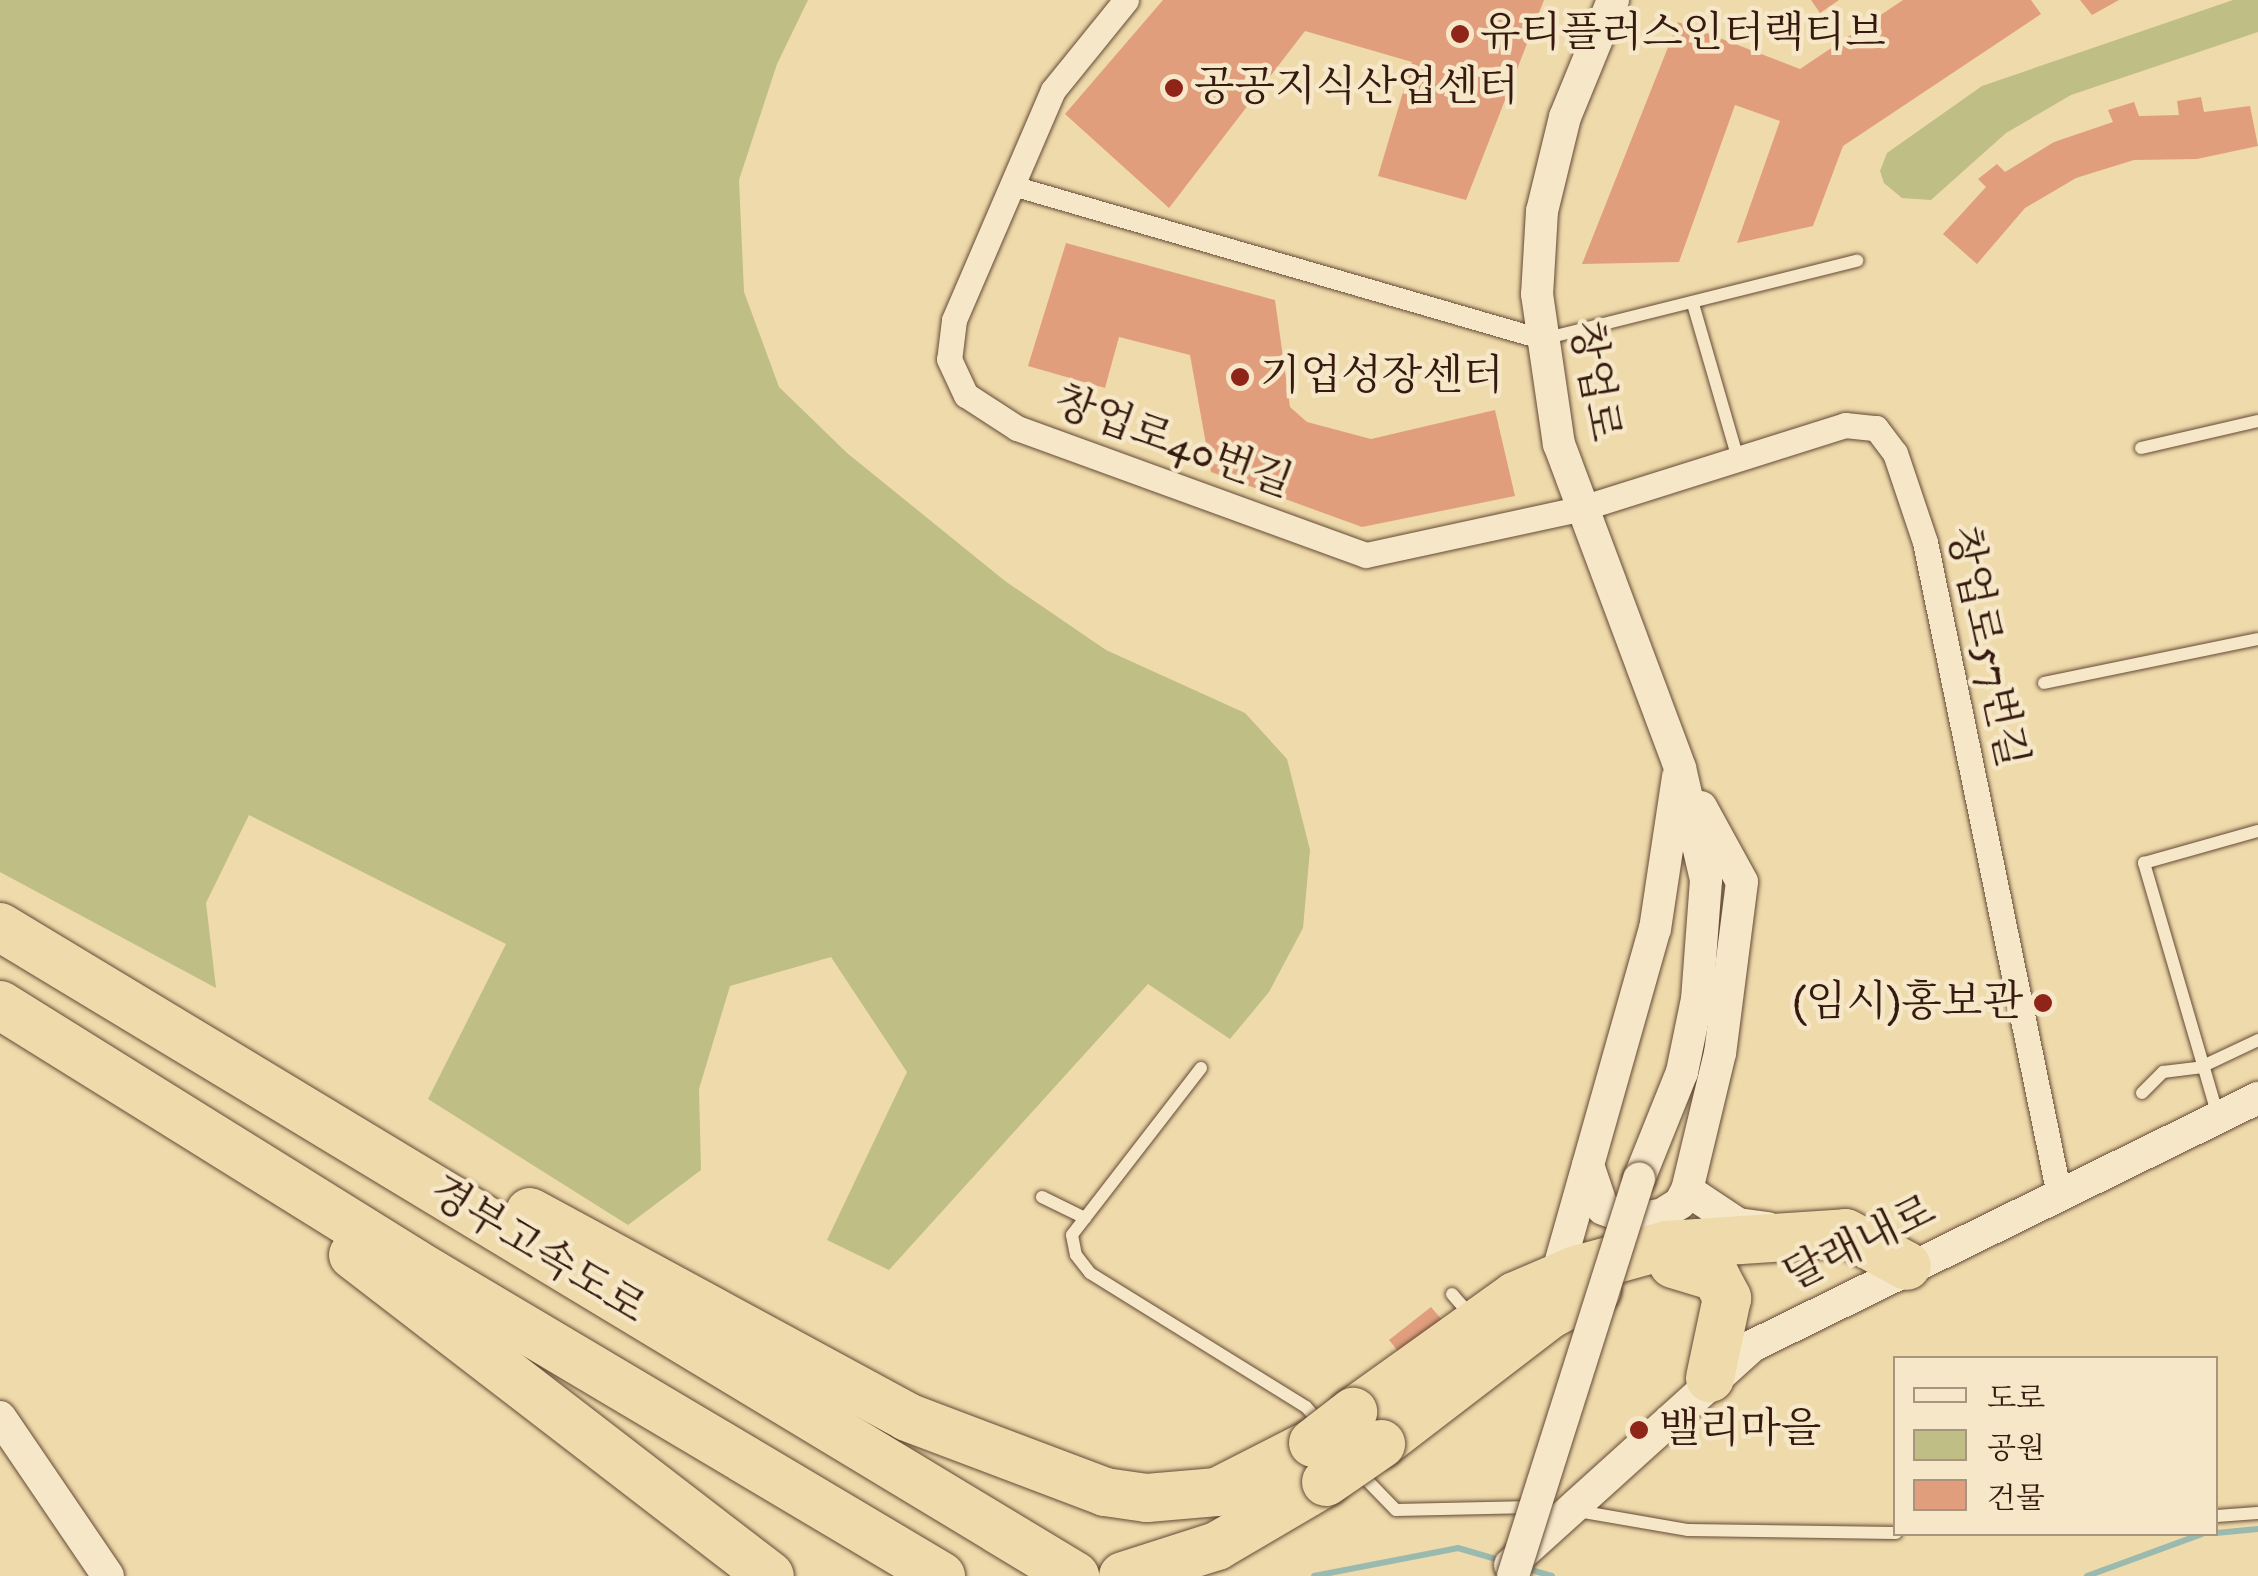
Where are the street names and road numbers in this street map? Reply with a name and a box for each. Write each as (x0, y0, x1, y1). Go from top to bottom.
street label: 창업로 (1559, 317, 1629, 445)
street label: 창업로40번길 (1047, 377, 1299, 509)
street label: 창업로57번길 (1936, 522, 2036, 772)
street label: 경부고속도로 (420, 1167, 654, 1335)
street label: 달래내로 (1776, 1186, 1944, 1302)

